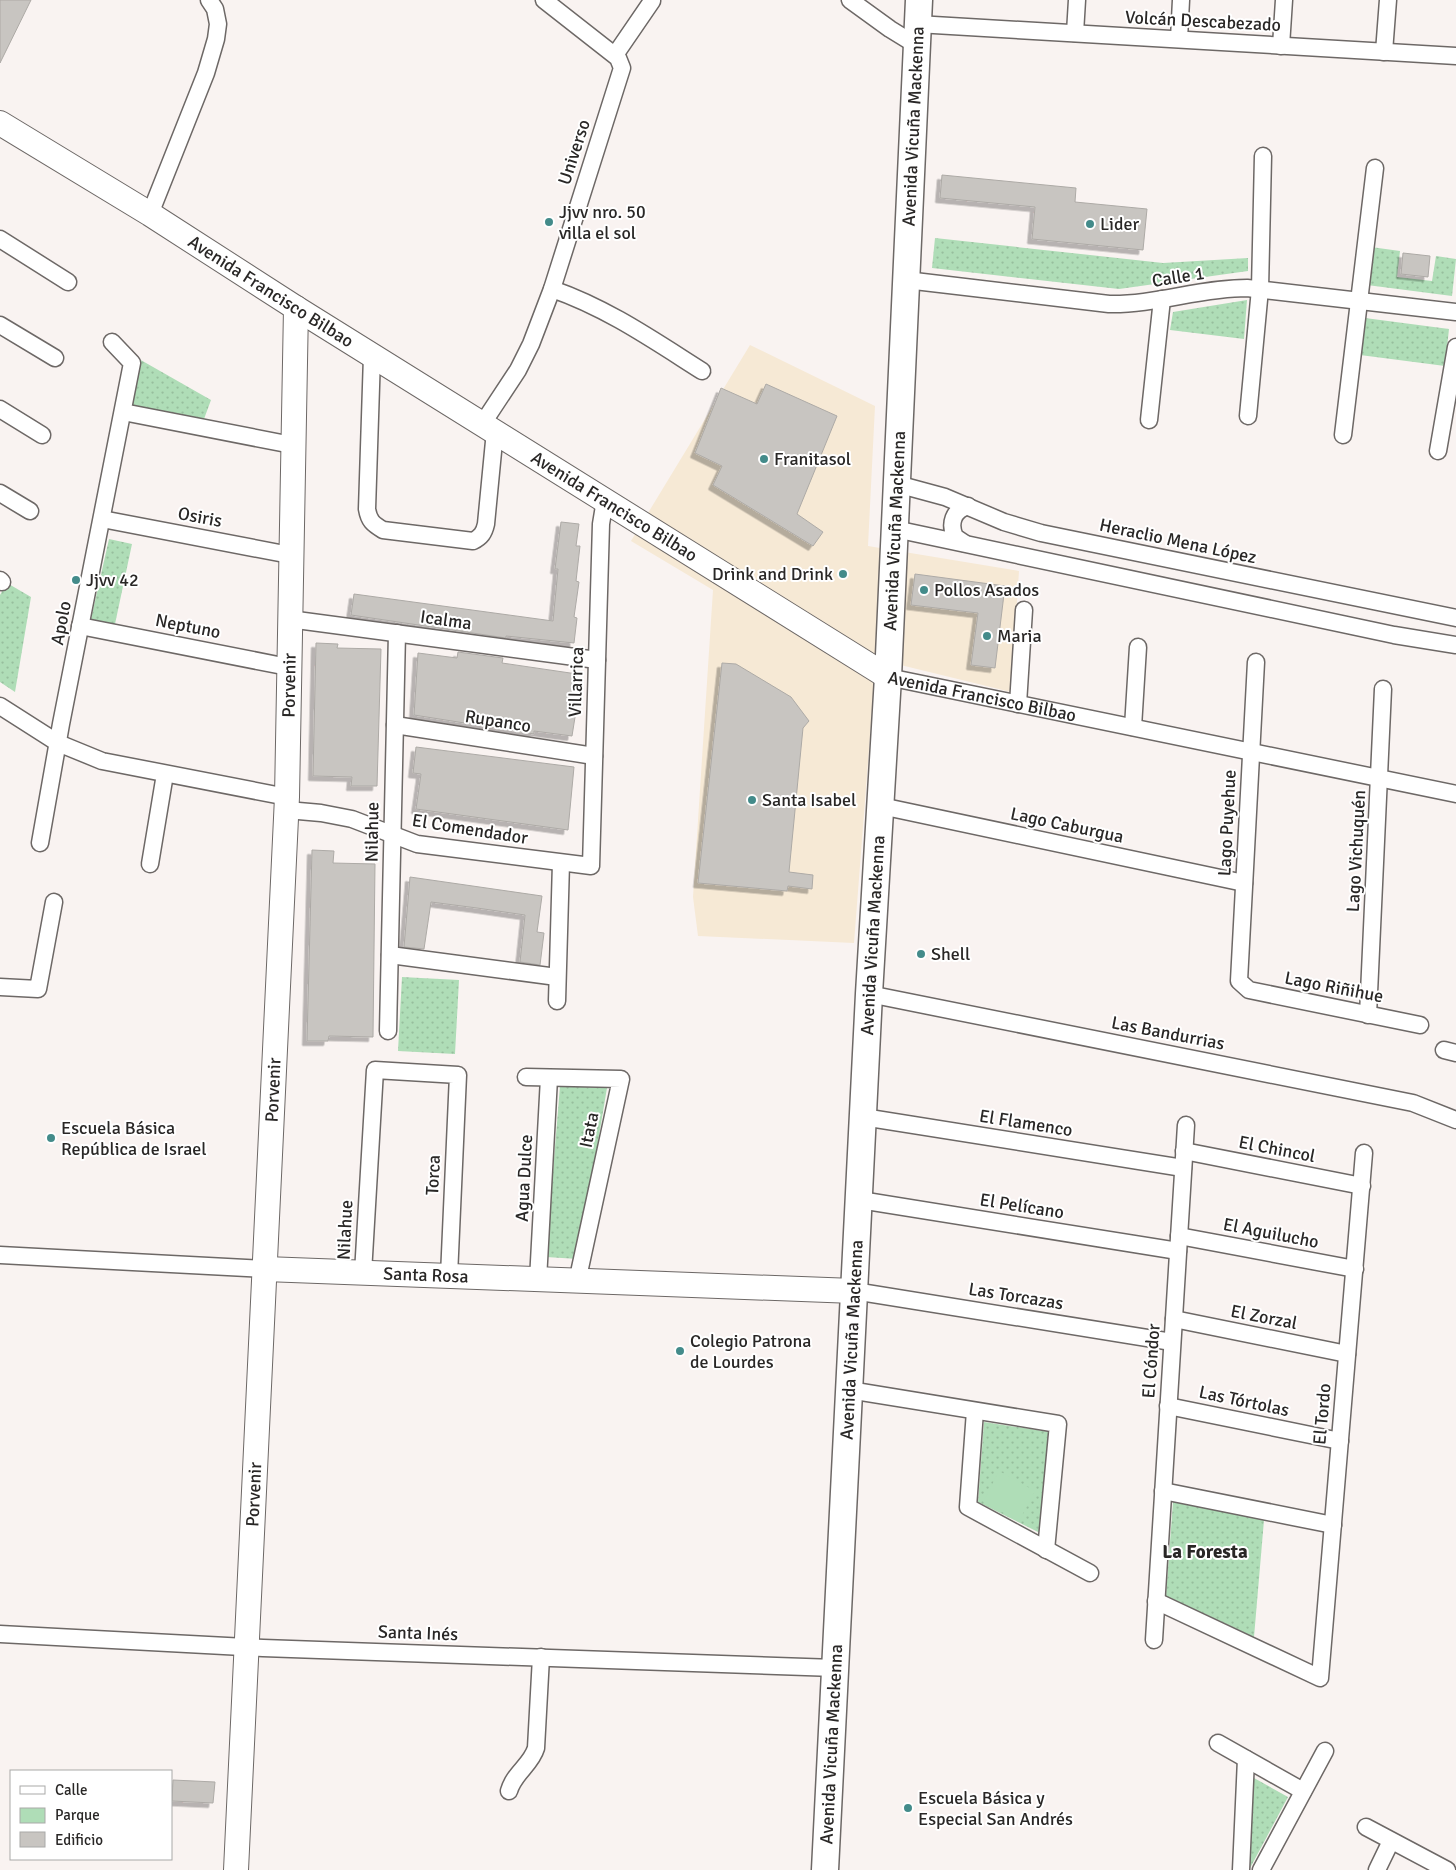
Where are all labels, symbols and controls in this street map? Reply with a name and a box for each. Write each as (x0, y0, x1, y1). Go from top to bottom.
street label: Volcán Descabezado (1125, 6, 1281, 36)
street label: Avenida Vicuña Mackenna (898, 26, 929, 227)
street label: Universo (553, 117, 595, 187)
place label: Jjvv nro. 50 villa el sol (559, 201, 646, 244)
place label: Lider (1100, 213, 1139, 235)
marker: Jjvv nro. 50 villa el sol (543, 216, 555, 228)
marker: Lider (1084, 218, 1096, 230)
street label: Avenida Francisco Bilbao (184, 231, 358, 352)
street label: Calle 1 (1150, 262, 1206, 292)
street label: Avenida Vicuña Mackenna (879, 430, 910, 631)
street label: Avenida Francisco Bilbao (527, 446, 701, 566)
place label: Franitasol (774, 448, 851, 470)
marker: Franitasol (758, 453, 770, 465)
street label: Osiris (176, 502, 224, 532)
street label: Heraclio Mena López (1097, 514, 1259, 568)
place label: Drink and Drink (712, 563, 833, 585)
marker: Drink and Drink (837, 568, 849, 580)
place label: Jjvv 42 (86, 569, 139, 591)
marker: Jjvv 42 (70, 574, 82, 586)
place label: Pollos Asados (934, 579, 1039, 601)
marker: Pollos Asados (918, 584, 930, 596)
street label: Apolo (46, 599, 76, 647)
street label: Icalma (419, 606, 473, 634)
street label: Neptuno (153, 609, 223, 643)
place label: Maria (997, 625, 1042, 647)
marker: Maria (981, 630, 993, 642)
street label: Villarrica (564, 646, 588, 718)
street label: Porvenir (277, 652, 301, 718)
street label: Avenida Francisco Bilbao (886, 666, 1078, 726)
street label: Rupanco (463, 705, 533, 737)
street label: Lago Puyehue (1213, 769, 1241, 877)
place label: Santa Isabel (762, 789, 856, 811)
street label: Lago Vichuquén (1342, 789, 1370, 913)
marker: Santa Isabel (746, 794, 758, 806)
street label: Nilahue (360, 802, 384, 862)
street label: Lago Caburgua (1008, 802, 1126, 848)
street label: El Comendador (411, 809, 530, 849)
street label: Avenida Vicuña Mackenna (856, 835, 889, 1036)
place label: Shell (931, 943, 970, 965)
marker: Shell (915, 948, 927, 960)
street label: Lago Riñihue (1283, 967, 1385, 1007)
street label: Las Bandurrias (1110, 1011, 1227, 1055)
street label: Porvenir (261, 1057, 286, 1123)
street label: El Flamenco (978, 1105, 1074, 1141)
street label: Itata (575, 1110, 603, 1150)
place label: Escuela Básica República de Israel (61, 1117, 207, 1160)
street label: El Chincol (1237, 1131, 1317, 1167)
marker: Escuela Básica República de Israel (45, 1132, 57, 1144)
street label: Agua Dulce (511, 1134, 537, 1222)
street label: Torca (421, 1154, 445, 1196)
street label: El Pelícano (978, 1188, 1066, 1224)
street label: Nilahue (332, 1199, 358, 1261)
street label: El Aguilucho (1221, 1213, 1321, 1253)
street label: Avenida Vicuña Mackenna (836, 1239, 868, 1440)
street label: Santa Rosa (383, 1262, 469, 1288)
street label: Las Torcazas (967, 1278, 1065, 1314)
street label: El Zorzal (1229, 1300, 1299, 1334)
street label: El Cóndor (1137, 1323, 1165, 1399)
place label: Colegio Patrona de Lourdes (690, 1330, 812, 1373)
marker: Colegio Patrona de Lourdes (674, 1345, 686, 1357)
street label: Las Tórtolas (1197, 1381, 1291, 1421)
street label: El Tordo (1308, 1382, 1336, 1446)
street label: Porvenir (241, 1461, 266, 1527)
district label: La Foresta (1162, 1540, 1248, 1564)
street label: Santa Inés (377, 1621, 459, 1645)
street label: Avenida Vicuña Mackenna (815, 1644, 847, 1845)
legend (10, 1770, 172, 1860)
text: Calle (55, 1781, 88, 1799)
place label: Escuela Básica y Especial San Andrés (918, 1787, 1073, 1830)
marker: Escuela Básica y Especial San Andrés (902, 1802, 914, 1814)
text: Parque (55, 1806, 100, 1824)
text: Edificio (55, 1831, 103, 1849)

